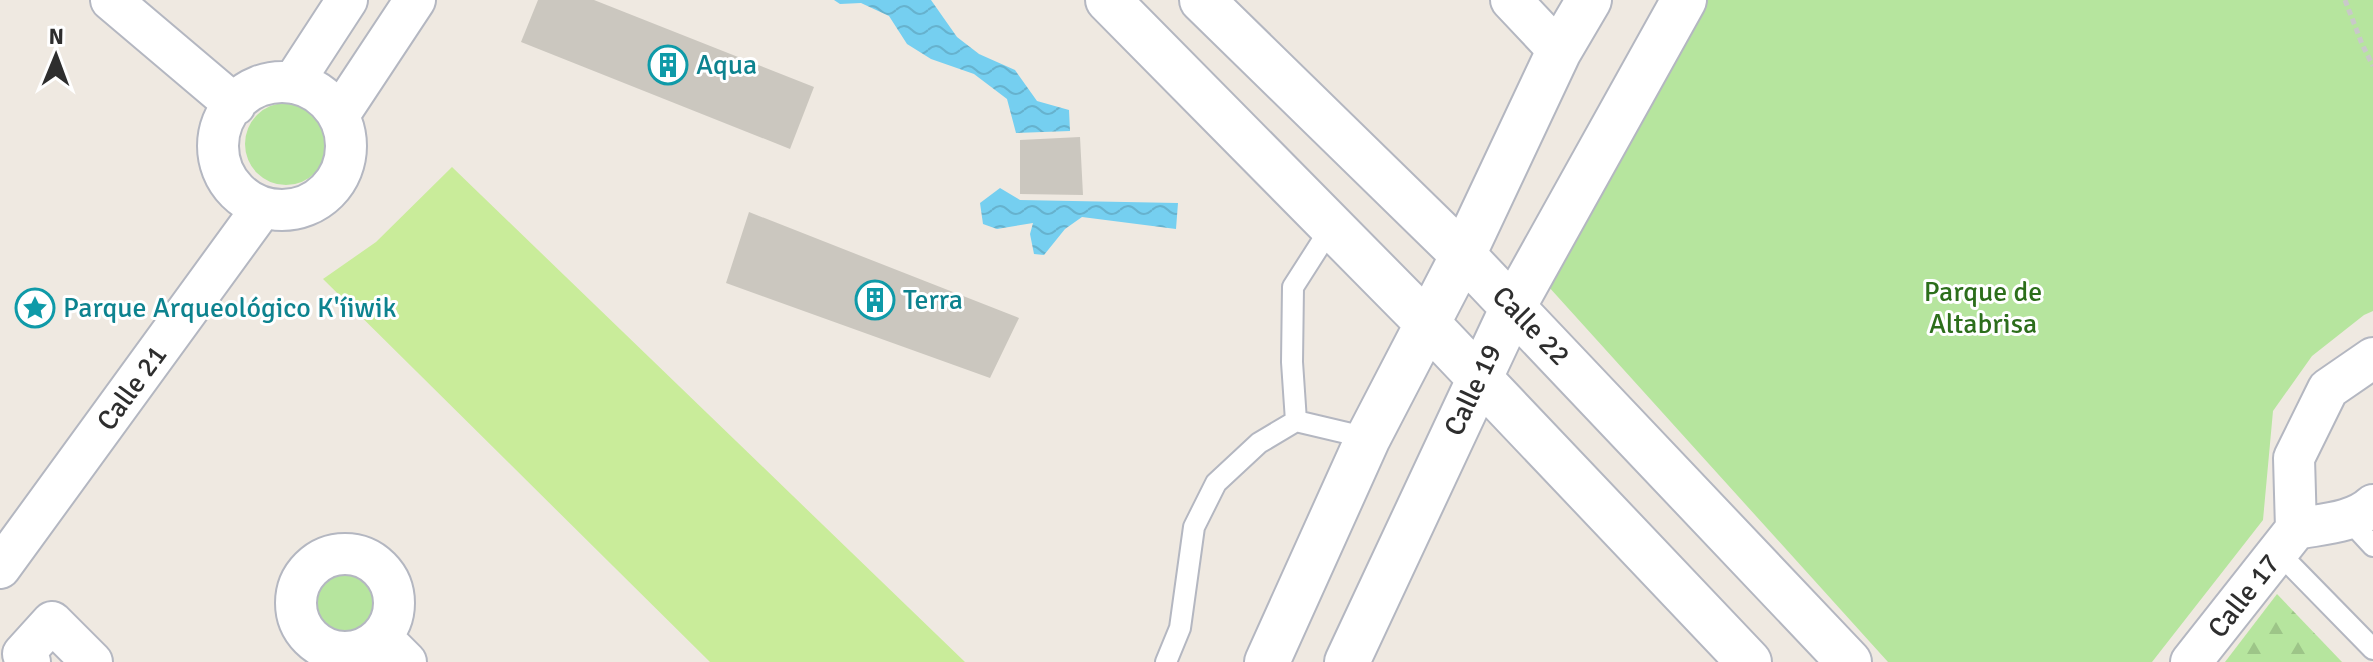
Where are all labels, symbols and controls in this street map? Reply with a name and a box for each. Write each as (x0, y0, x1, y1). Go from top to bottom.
north arrow (16, 16, 96, 96)
text: N (48, 23, 64, 50)
building icon: Aqua (647, 44, 689, 86)
place label: Aqua (696, 48, 757, 82)
park label: Parque de Altabrisa (1924, 275, 2042, 341)
building icon: Terra (854, 279, 896, 321)
street label: Calle 22 (1485, 279, 1577, 373)
place label: Terra (903, 283, 963, 317)
place icon: Parque Arqueológico K'íiwik (14, 287, 56, 329)
place label: Parque Arqueológico K'íiwik (63, 291, 397, 325)
street label: Calle 21 (90, 339, 174, 437)
street label: Calle 19 (1437, 339, 1509, 441)
street label: Calle 17 (2201, 547, 2287, 645)

